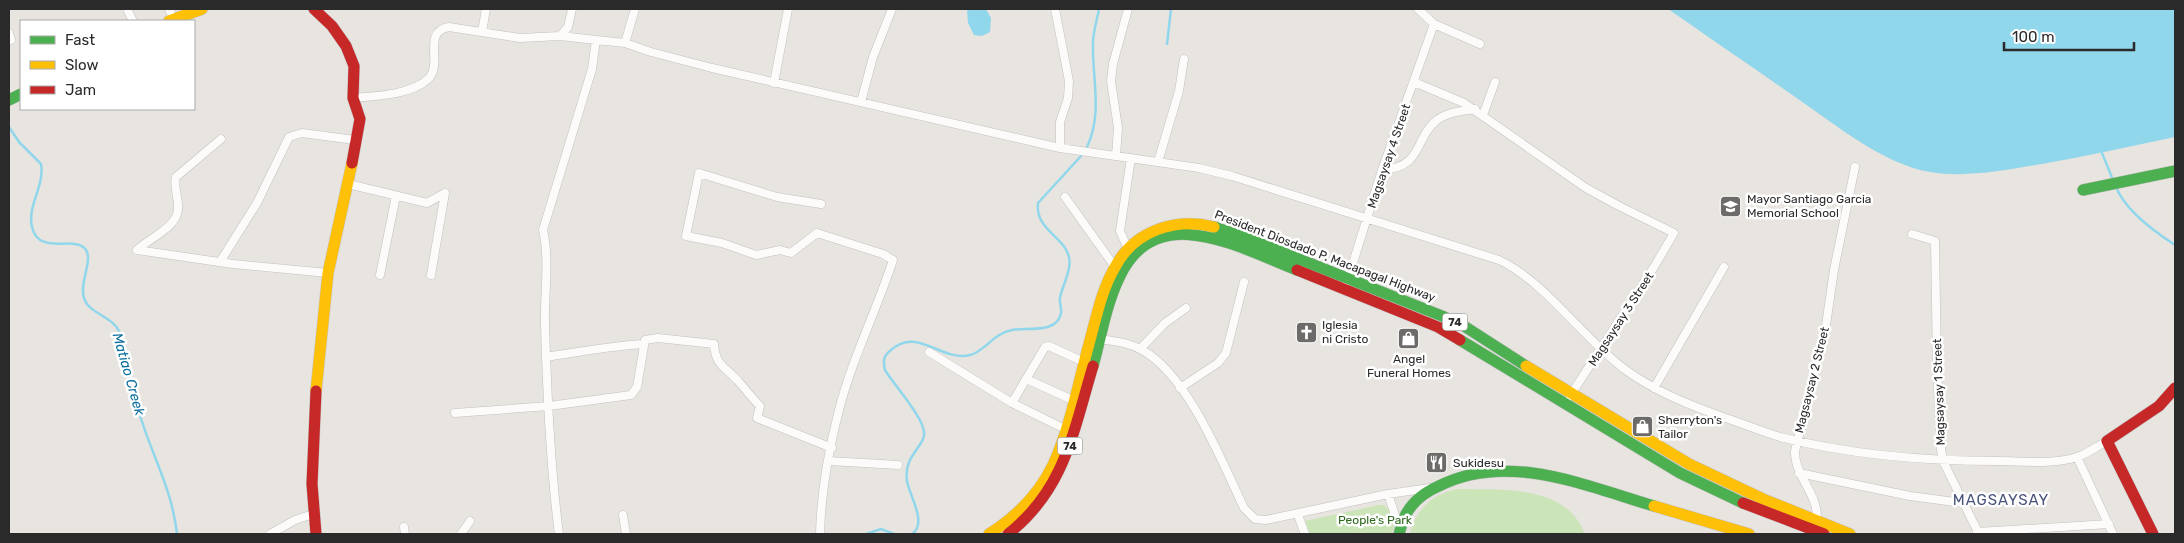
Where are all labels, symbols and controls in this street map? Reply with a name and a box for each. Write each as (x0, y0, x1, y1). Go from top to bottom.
legend (20, 20, 195, 110)
scale bar (2004, 20, 2134, 52)
text: 100 m (2012, 28, 2054, 46)
text: Fast (65, 31, 95, 49)
text: Slow (65, 56, 98, 74)
text: Jam (65, 81, 96, 99)
street label: Magsaysay 4 Street (1365, 102, 1414, 210)
place label: Mayor Santiago Garcia Memorial School (1747, 192, 1871, 220)
school or university icon: Mayor Santiago Garcia Memorial School (1719, 194, 1743, 218)
street label: President Diosdado P. Macapagal Highway (1213, 207, 1438, 305)
street label: Magsaysay 3 Street (1585, 269, 1657, 369)
road number: 74 (1442, 314, 1468, 331)
place label: Iglesia ni Cristo (1322, 318, 1368, 346)
church icon: Iglesia ni Cristo (1294, 320, 1318, 344)
street label: Magsaysay 2 Street (1792, 325, 1832, 435)
shop icon: Angel Funeral Homes (1397, 326, 1421, 350)
water label: Matiao Creek (109, 331, 149, 418)
street label: Magsaysay 1 Street (1930, 338, 1948, 446)
place label: Angel Funeral Homes (1367, 352, 1451, 380)
place label: Sherryton's Tailor (1658, 413, 1722, 441)
shop icon: Sherryton's Tailor (1630, 415, 1654, 439)
road number: 74 (1058, 438, 1082, 454)
restaurant icon: Sukidesu (1425, 451, 1449, 475)
place label: Sukidesu (1453, 456, 1504, 470)
district label: MAGSAYSAY (1953, 491, 2049, 509)
park label: People's Park (1338, 513, 1413, 527)

